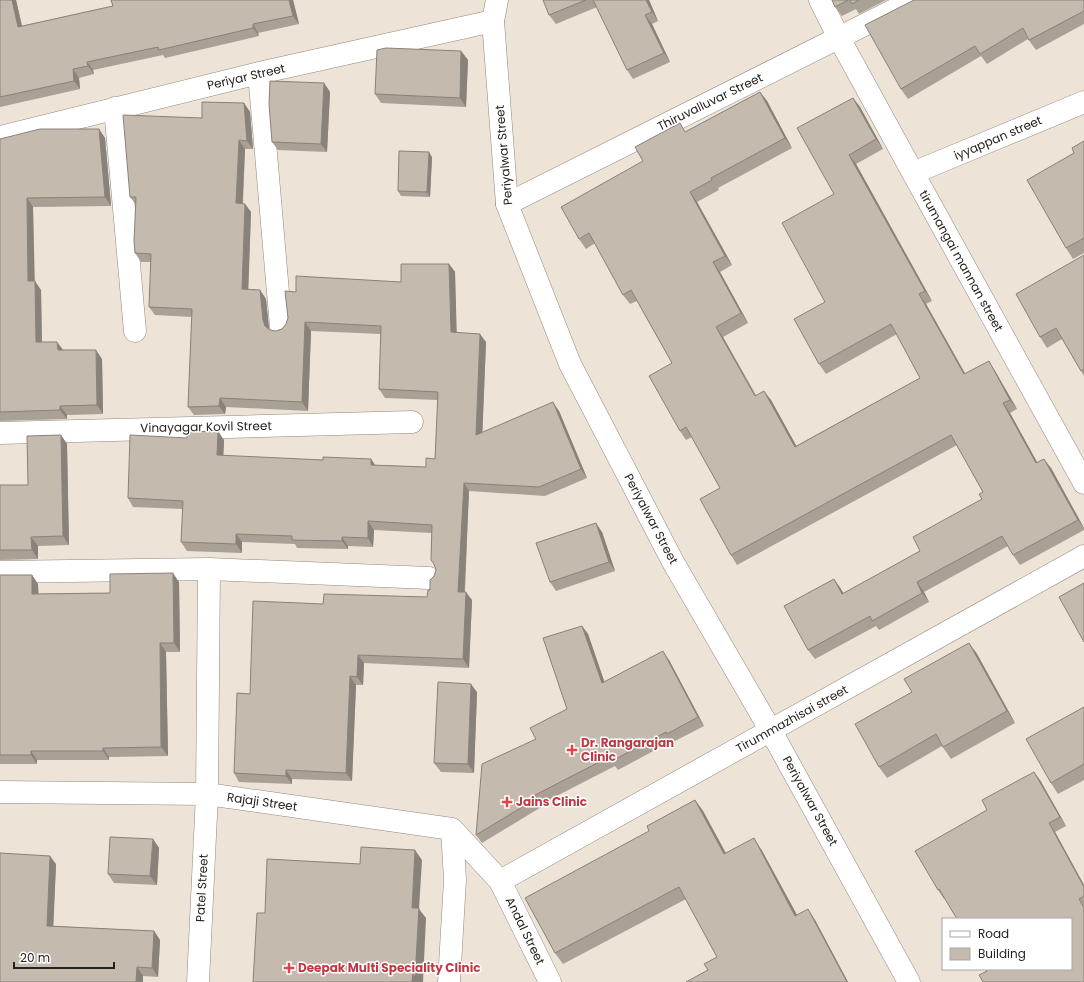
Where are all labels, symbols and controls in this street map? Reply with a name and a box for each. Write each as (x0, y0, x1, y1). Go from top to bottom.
street label: Periyar Street (205, 59, 287, 94)
street label: Thiruvalluvar Street (654, 69, 765, 134)
street label: Periyalwar Street (491, 104, 516, 206)
street label: iyyappan street (951, 111, 1044, 164)
street label: tirumangai mannan street (915, 187, 1007, 334)
street label: Vinayagar Kovil Street (140, 417, 272, 436)
street label: Periyalwar Street (620, 470, 683, 567)
street label: Tirummazhisai street (733, 681, 851, 756)
place label: Dr. Rangarajan Clinic (581, 734, 674, 765)
marker: Dr. Rangarajan Clinic (566, 744, 578, 756)
street label: Periyalwar Street (779, 753, 842, 849)
street label: Rajaji Street (226, 788, 298, 815)
place label: Jains Clinic (516, 793, 587, 810)
marker: Jains Clinic (501, 796, 513, 808)
street label: Patel Street (191, 853, 212, 922)
street label: Andal Street (502, 894, 549, 967)
legend (942, 918, 1072, 970)
text: Road (978, 925, 1009, 942)
scale bar (14, 944, 114, 970)
text: Building (978, 945, 1026, 962)
text: 20 m (20, 949, 50, 966)
place label: Deepak Multi Speciality Clinic (298, 959, 480, 976)
marker: Deepak Multi Speciality Clinic (283, 962, 295, 974)

